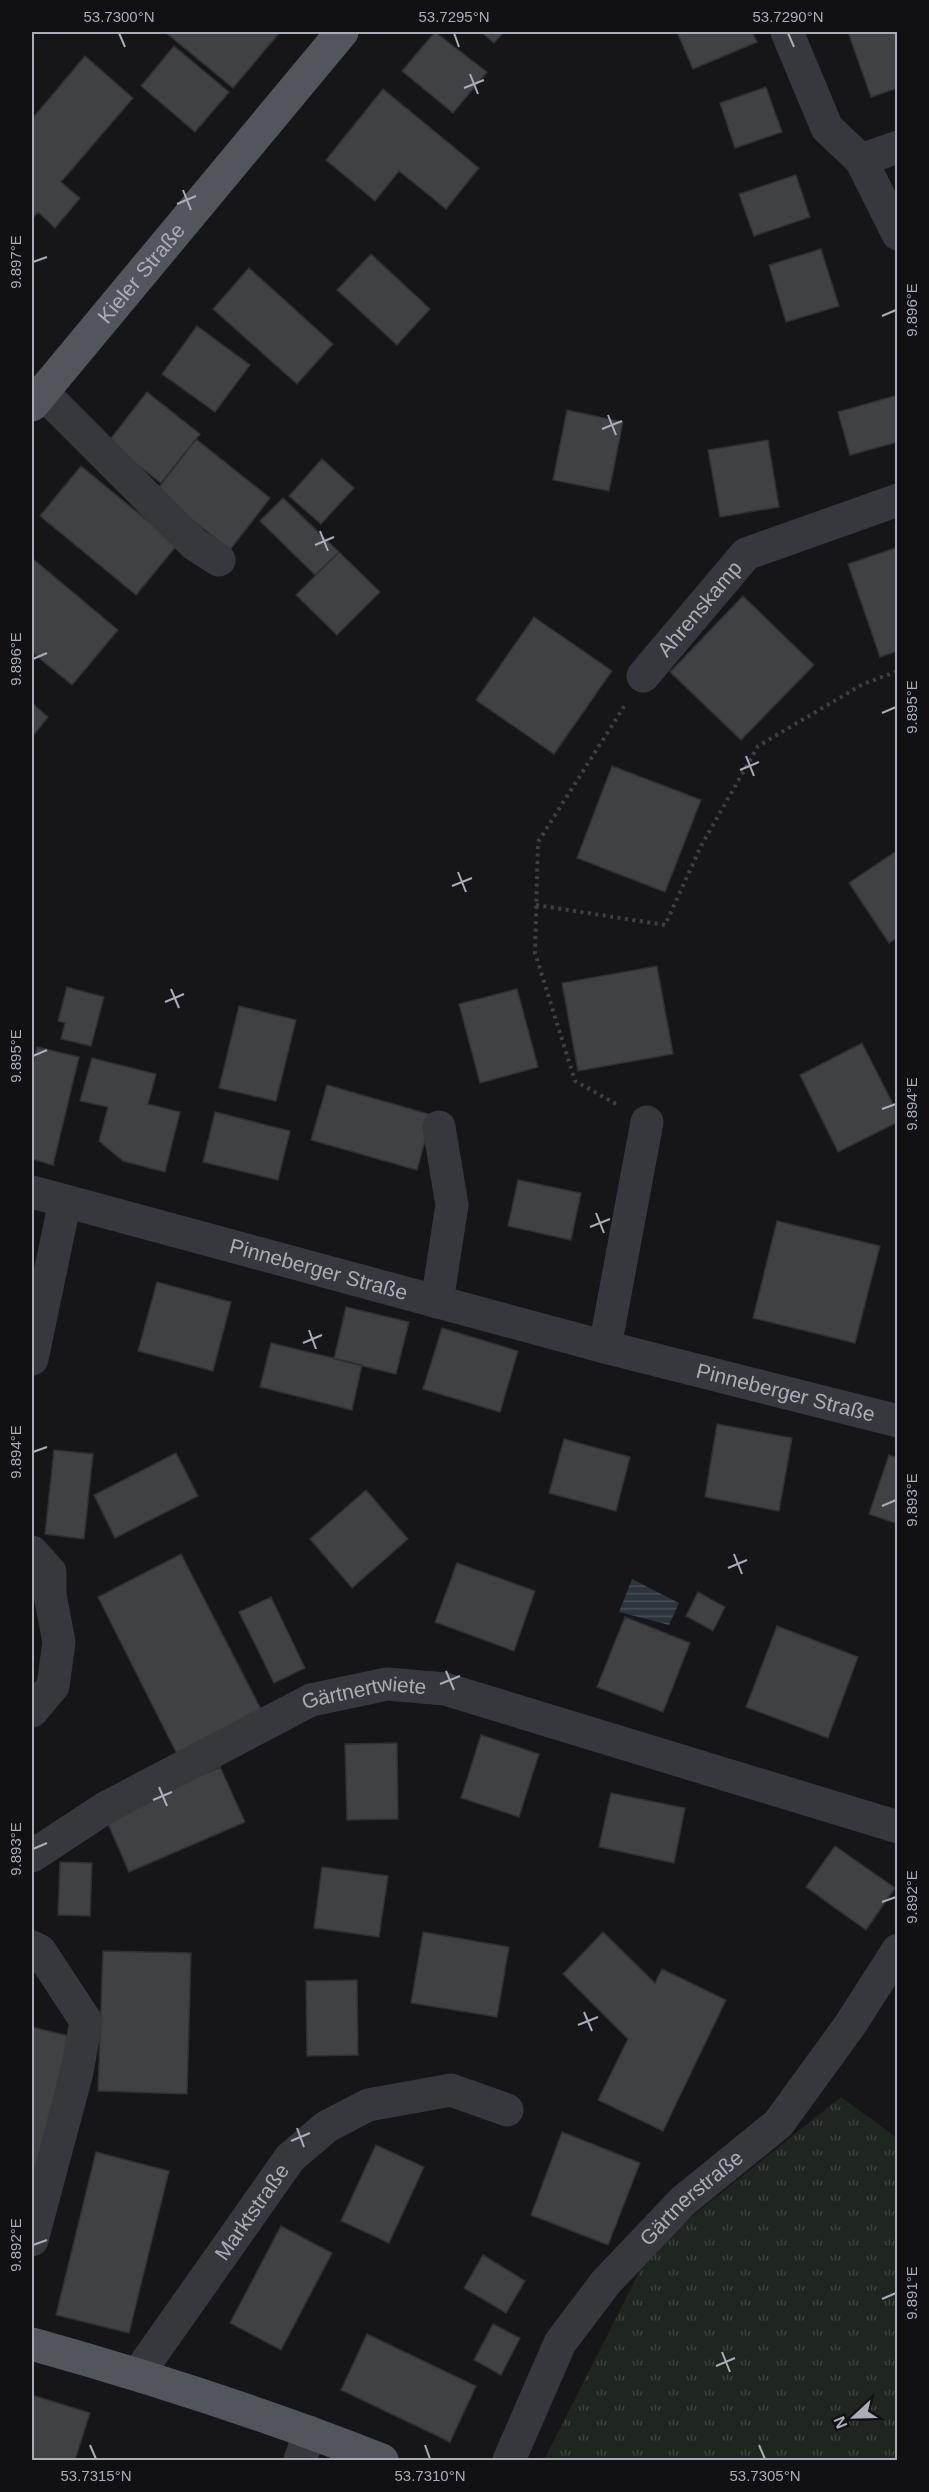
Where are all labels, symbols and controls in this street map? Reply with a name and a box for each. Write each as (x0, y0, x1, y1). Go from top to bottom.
text: 53.7300°N (83, 8, 155, 25)
text: 53.7295°N (418, 8, 490, 25)
text: 53.7290°N (752, 8, 824, 25)
street label: Kieler Straße (93, 219, 189, 328)
text: 9.897°E (7, 235, 24, 289)
text: 9.896°E (903, 283, 920, 337)
street label: Ahrenskamp (653, 556, 746, 661)
text: 9.896°E (7, 632, 24, 686)
text: 9.895°E (903, 680, 920, 734)
text: 9.895°E (7, 1029, 24, 1083)
text: 9.894°E (903, 1077, 920, 1131)
street label: Pinneberger Straße (227, 1234, 410, 1304)
street label: Pinneberger Straße (694, 1359, 878, 1426)
text: 9.894°E (7, 1425, 24, 1479)
text: 9.893°E (903, 1473, 920, 1527)
street label: Gärtnertwiete (297, 1671, 427, 1714)
text: 9.893°E (7, 1822, 24, 1876)
text: 9.892°E (903, 1870, 920, 1924)
street label: Gärtnerstraße (635, 2145, 747, 2250)
street label: Marktstraße (210, 2159, 293, 2264)
text: 9.892°E (7, 2218, 24, 2272)
text: 9.891°E (903, 2266, 920, 2320)
north arrow (824, 2387, 884, 2447)
text: N (831, 2414, 851, 2431)
text: 53.7315°N (60, 2467, 132, 2484)
text: 53.7310°N (394, 2467, 466, 2484)
text: 53.7305°N (729, 2467, 801, 2484)

